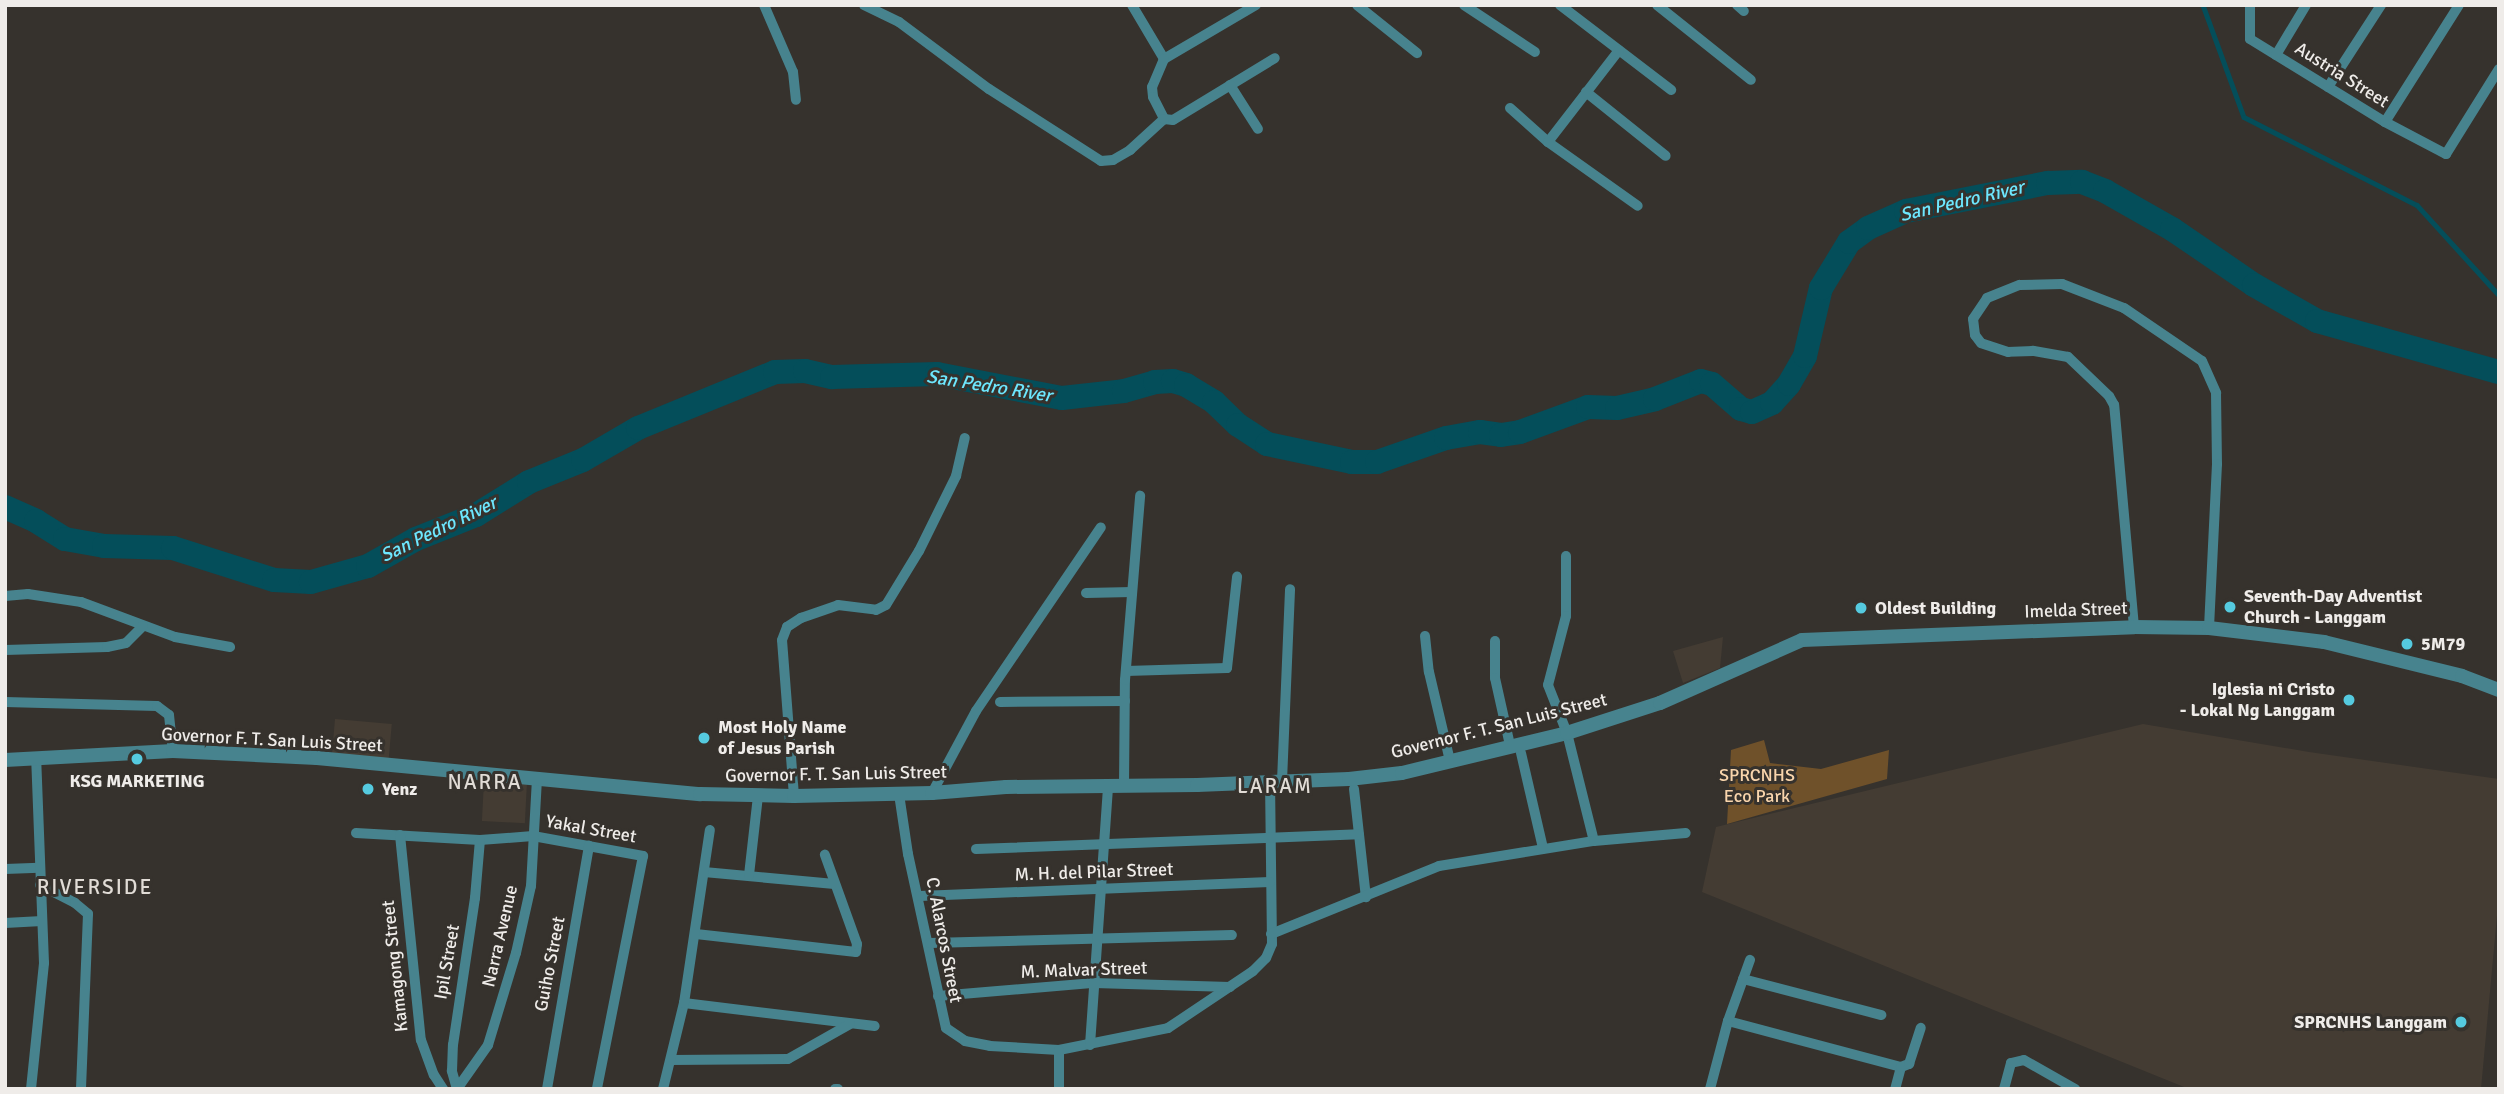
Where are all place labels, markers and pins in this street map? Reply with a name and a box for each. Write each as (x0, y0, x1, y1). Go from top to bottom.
place label: Seventh-Day Adventist Church - Langgam (2244, 586, 2422, 628)
place label: Oldest Building (1875, 597, 1996, 619)
marker: Seventh-Day Adventist Church - Langgam (2222, 599, 2238, 615)
marker: Oldest Building (1853, 600, 1869, 616)
place label: 5M79 (2421, 633, 2465, 655)
marker: 5M79 (2399, 636, 2415, 652)
place label: Iglesia ni Cristo - Lokal Ng Langgam (2180, 679, 2335, 722)
marker: Iglesia ni Cristo - Lokal Ng Langgam (2341, 692, 2357, 708)
place label: Most Holy Name of Jesus Parish (718, 717, 846, 760)
marker: Most Holy Name of Jesus Parish (696, 730, 712, 746)
marker: KSG MARKETING (129, 751, 145, 767)
place label: KSG MARKETING (70, 770, 204, 792)
place label: Yenz (382, 778, 417, 800)
marker: Yenz (360, 781, 376, 797)
place label: SPRCNHS Langgam (2294, 1011, 2447, 1033)
marker: SPRCNHS Langgam (2453, 1014, 2469, 1030)

